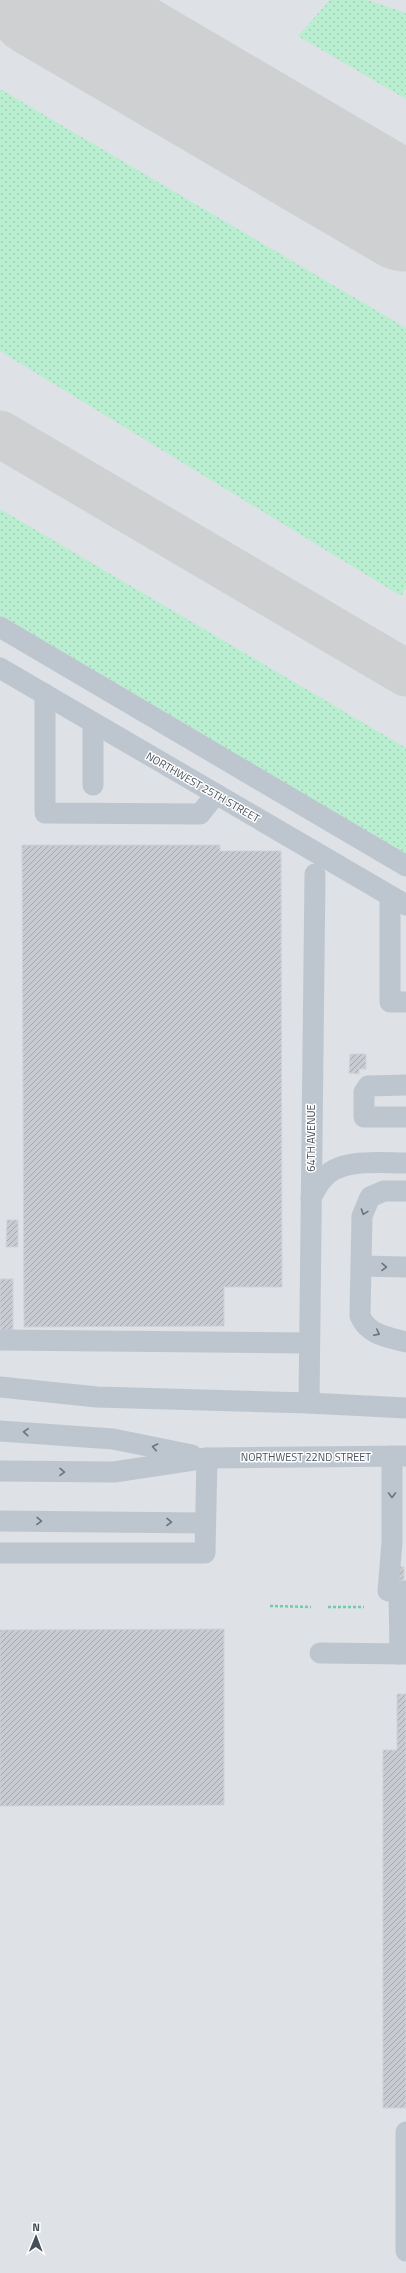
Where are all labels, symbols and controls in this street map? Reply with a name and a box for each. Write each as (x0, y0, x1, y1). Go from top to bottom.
street label: NORTHWEST 25TH STREET (143, 748, 263, 826)
street label: 64TH AVENUE (303, 1104, 319, 1172)
one-way arrow (361, 1208, 369, 1215)
one-way arrow (381, 1263, 387, 1271)
one-way arrow (373, 1328, 380, 1336)
one-way arrow (23, 1428, 29, 1437)
one-way arrow (152, 1444, 158, 1452)
street label: NORTHWEST 22ND STREET (241, 1449, 371, 1465)
one-way arrow (59, 1468, 65, 1476)
one-way arrow (388, 1492, 396, 1498)
one-way arrow (36, 1517, 42, 1525)
one-way arrow (166, 1518, 172, 1526)
north arrow (16, 2217, 56, 2257)
text: N (32, 2219, 40, 2235)

